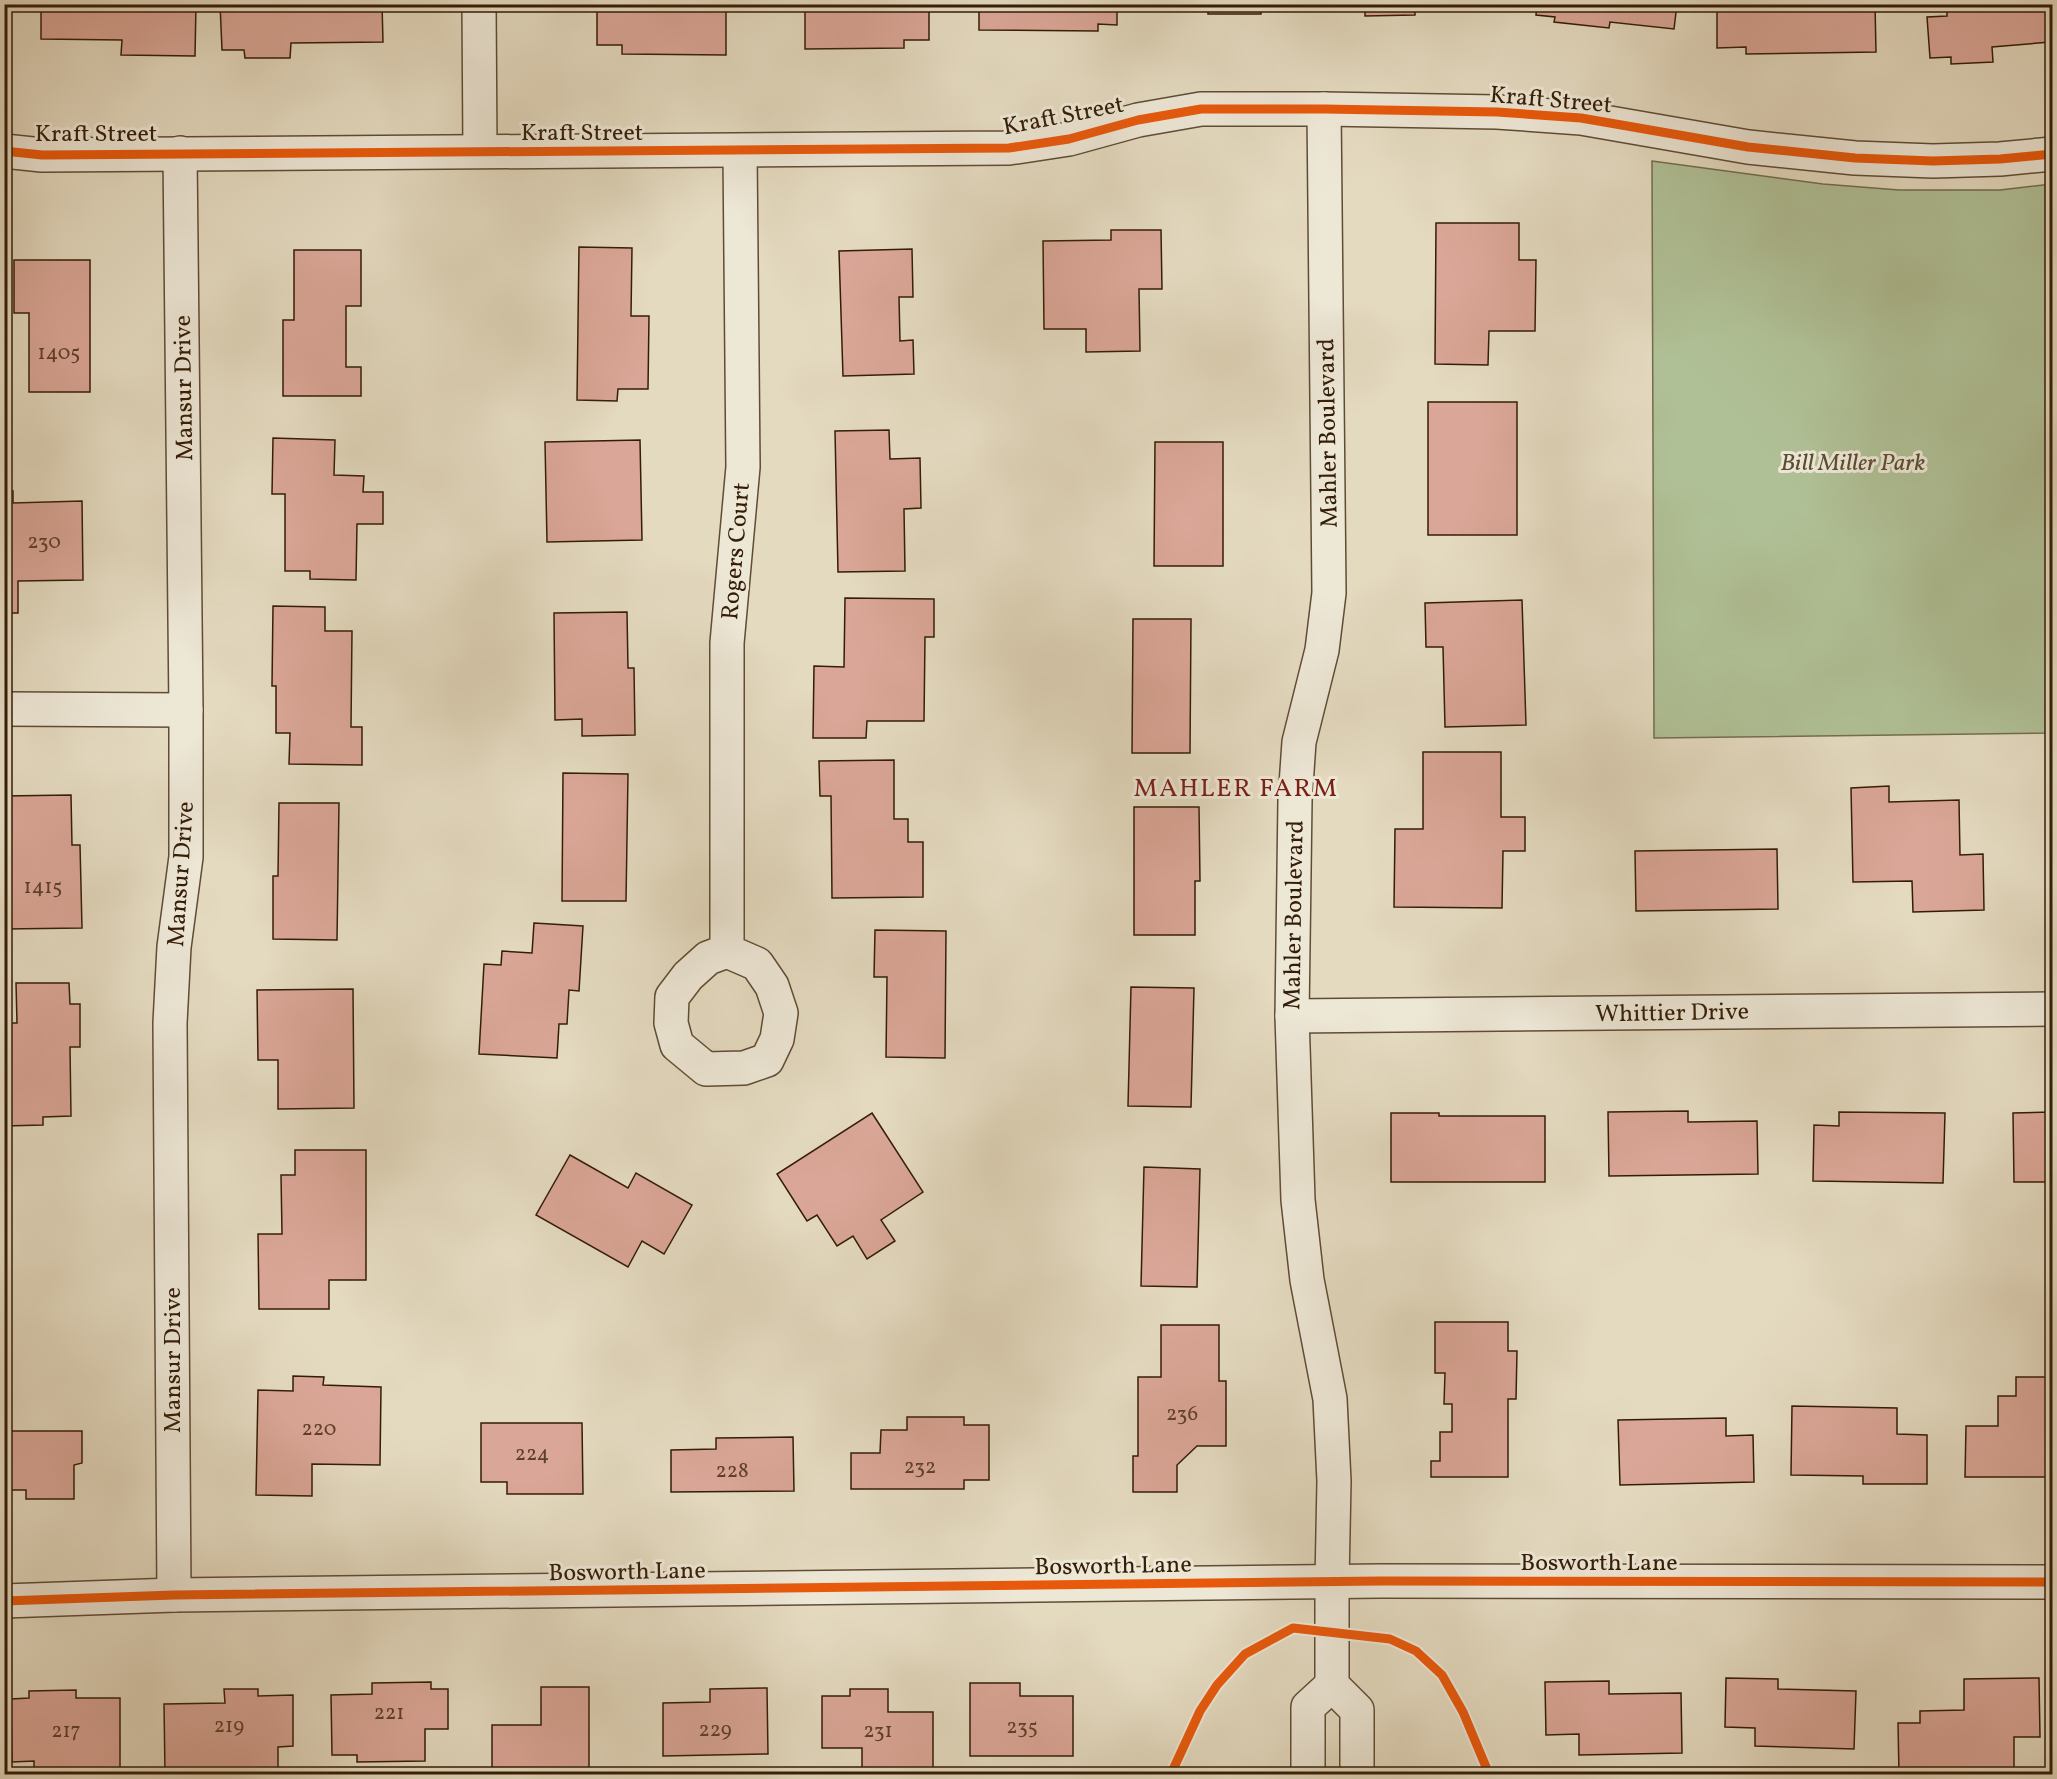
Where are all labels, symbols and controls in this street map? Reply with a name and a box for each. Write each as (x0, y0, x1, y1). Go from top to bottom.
street label: Kraft Street (1488, 79, 1613, 123)
street label: Kraft Street (1000, 89, 1127, 145)
street label: Kraft Street (521, 117, 643, 151)
street label: Kraft Street (35, 118, 157, 152)
street label: Mansur Drive (167, 315, 203, 461)
street label: Mahler Boulevard (1310, 338, 1348, 528)
house number: 1405 (38, 339, 80, 368)
park label: Bill Miller Park (1781, 447, 1925, 481)
street label: Rogers Court (714, 481, 760, 621)
house number: 230 (27, 528, 61, 557)
district label: MAHLER FARM (1133, 771, 1339, 807)
street label: Mansur Drive (160, 800, 204, 948)
street label: Mahler Boulevard (1276, 820, 1314, 1010)
house number: 1415 (24, 873, 62, 902)
street label: Whittier Drive (1595, 996, 1749, 1032)
street label: Mansur Drive (157, 1287, 191, 1433)
house number: 236 (1166, 1400, 1198, 1429)
house number: 220 (302, 1415, 336, 1444)
house number: 224 (515, 1440, 549, 1469)
house number: 232 (904, 1453, 936, 1482)
house number: 228 (715, 1457, 749, 1486)
street label: Bosworth Lane (1520, 1547, 1678, 1581)
street label: Bosworth Lane (1034, 1549, 1192, 1585)
street label: Bosworth Lane (548, 1555, 706, 1591)
house number: 221 (374, 1699, 404, 1728)
house number: 219 (214, 1712, 244, 1741)
house number: 235 (1006, 1713, 1038, 1742)
house number: 229 (698, 1716, 732, 1745)
house number: 217 (51, 1717, 81, 1746)
house number: 231 (863, 1717, 893, 1746)

